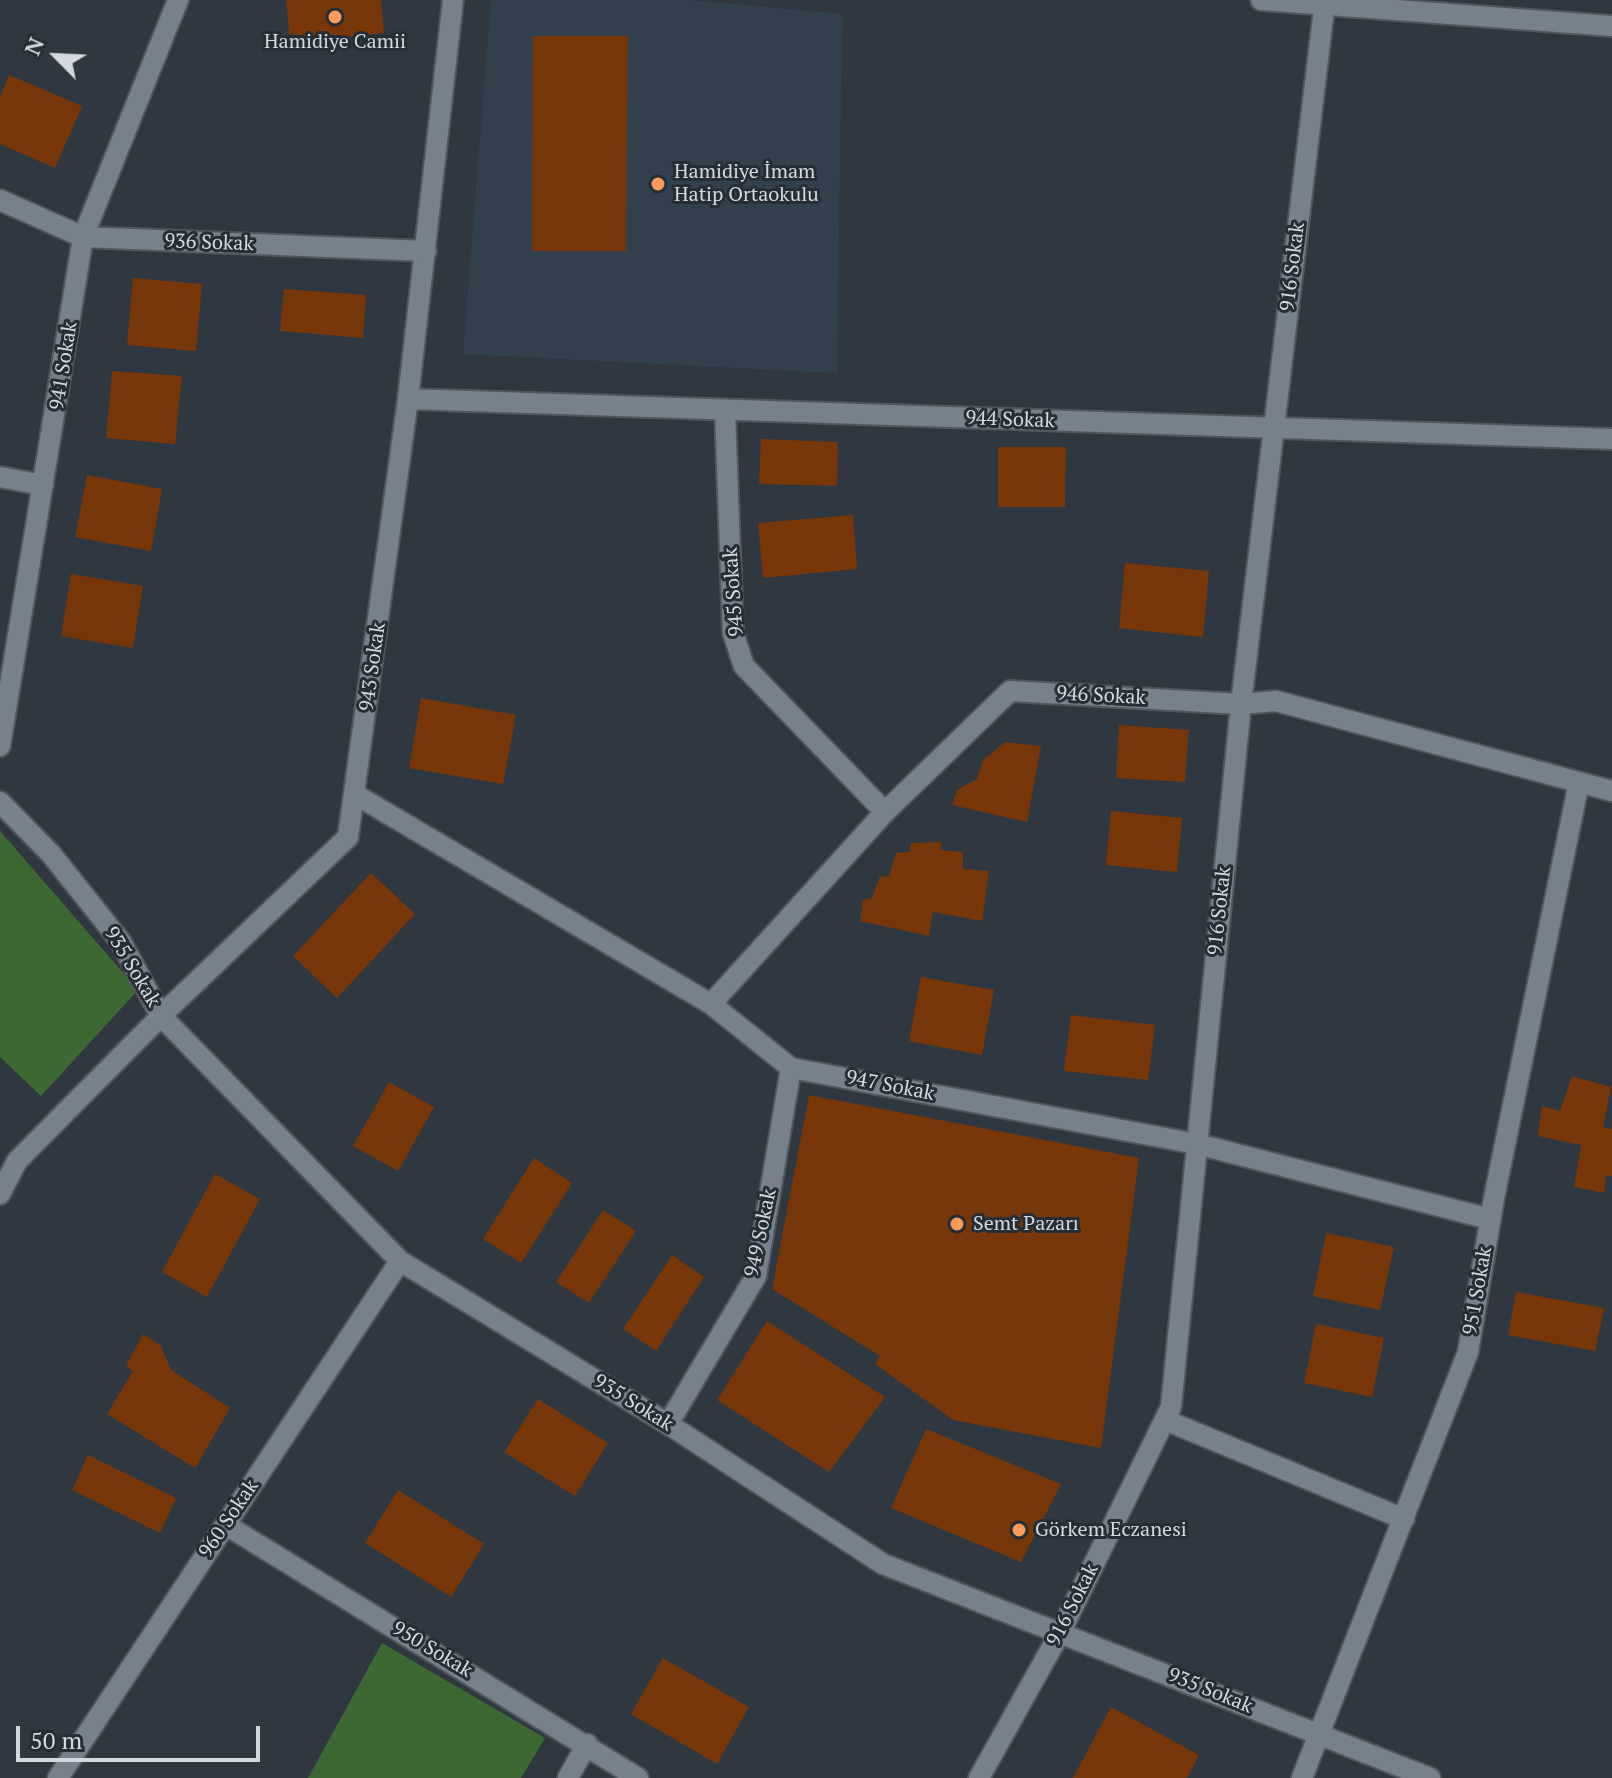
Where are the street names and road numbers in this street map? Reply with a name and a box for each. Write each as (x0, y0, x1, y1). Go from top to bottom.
street label: 916 Sokak (1276, 221, 1310, 313)
street label: 936 Sokak (164, 229, 254, 257)
street label: 941 Sokak (45, 320, 83, 412)
street label: 944 Sokak (965, 406, 1055, 434)
street label: 945 Sokak (719, 547, 749, 637)
street label: 943 Sokak (355, 621, 391, 713)
street label: 946 Sokak (1056, 682, 1146, 710)
street label: 916 Sokak (1203, 865, 1237, 957)
street label: 935 Sokak (99, 923, 165, 1011)
street label: 947 Sokak (844, 1066, 936, 1106)
street label: 949 Sokak (740, 1187, 782, 1279)
street label: 951 Sokak (1458, 1245, 1498, 1337)
street label: 935 Sokak (589, 1369, 677, 1437)
street label: 960 Sokak (194, 1475, 264, 1563)
street label: 916 Sokak (1042, 1560, 1104, 1650)
street label: 950 Sokak (388, 1617, 476, 1683)
street label: 935 Sokak (1164, 1663, 1256, 1719)

